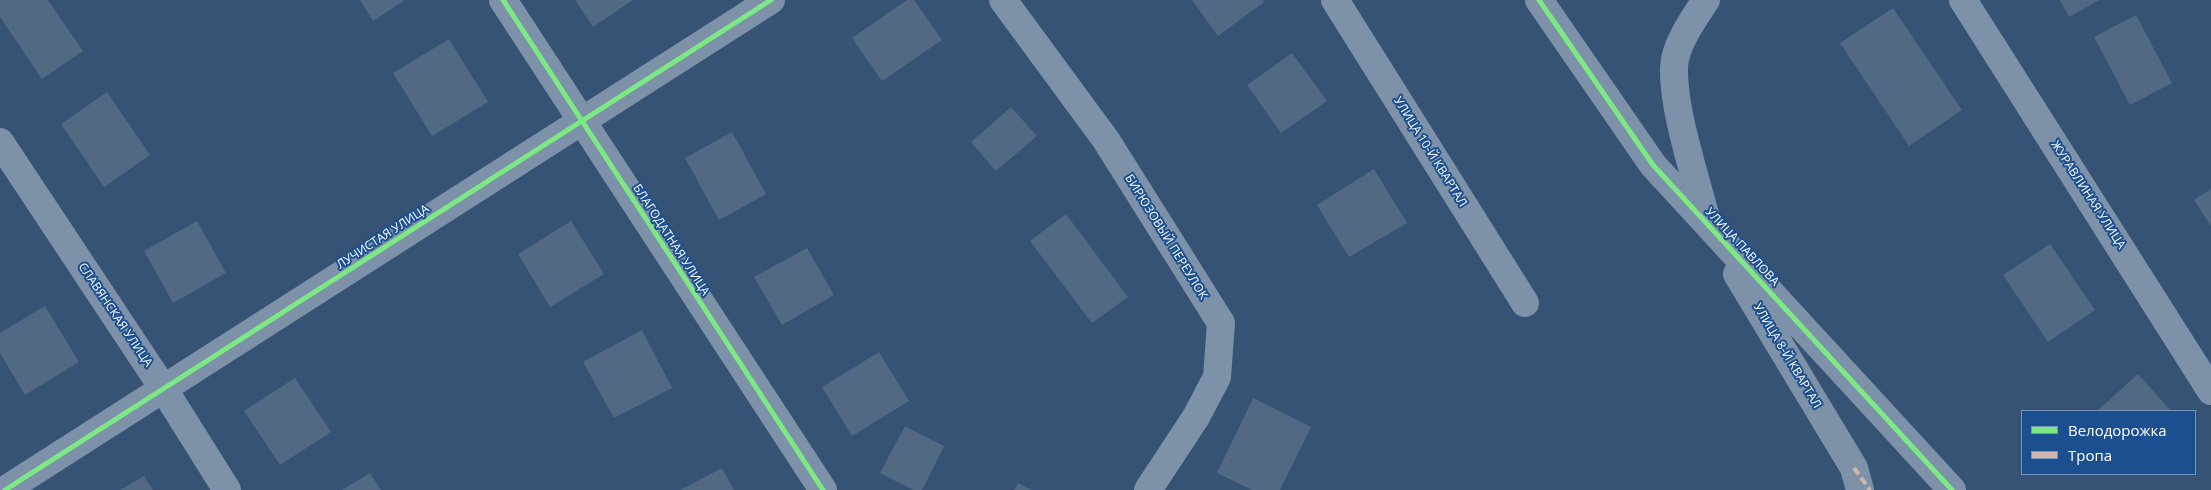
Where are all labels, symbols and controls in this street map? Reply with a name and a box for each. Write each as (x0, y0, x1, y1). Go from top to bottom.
street label: УЛИЦА 10-Й КВАРТАЛ (1390, 94, 1470, 210)
street label: ЖУРАВЛИНАЯ УЛИЦА (2048, 138, 2128, 252)
street label: БИРЮЗОВЫЙ ПЕРЕУЛОК (1122, 172, 1210, 302)
street label: БЛАГОДАТНАЯ УЛИЦА (630, 182, 712, 298)
street label: ЛУЧИСТАЯ УЛИЦА (334, 202, 432, 272)
street label: УЛИЦА ПАВЛОВА (1702, 205, 1782, 289)
street label: СЛАВЯНСКАЯ УЛИЦА (75, 260, 155, 370)
street label: УЛИЦА 8-Й КВАРТАЛ (1750, 301, 1824, 411)
legend (2021, 410, 2196, 475)
text: Велодорожка (2068, 420, 2167, 440)
text: Тропа (2068, 445, 2112, 465)

